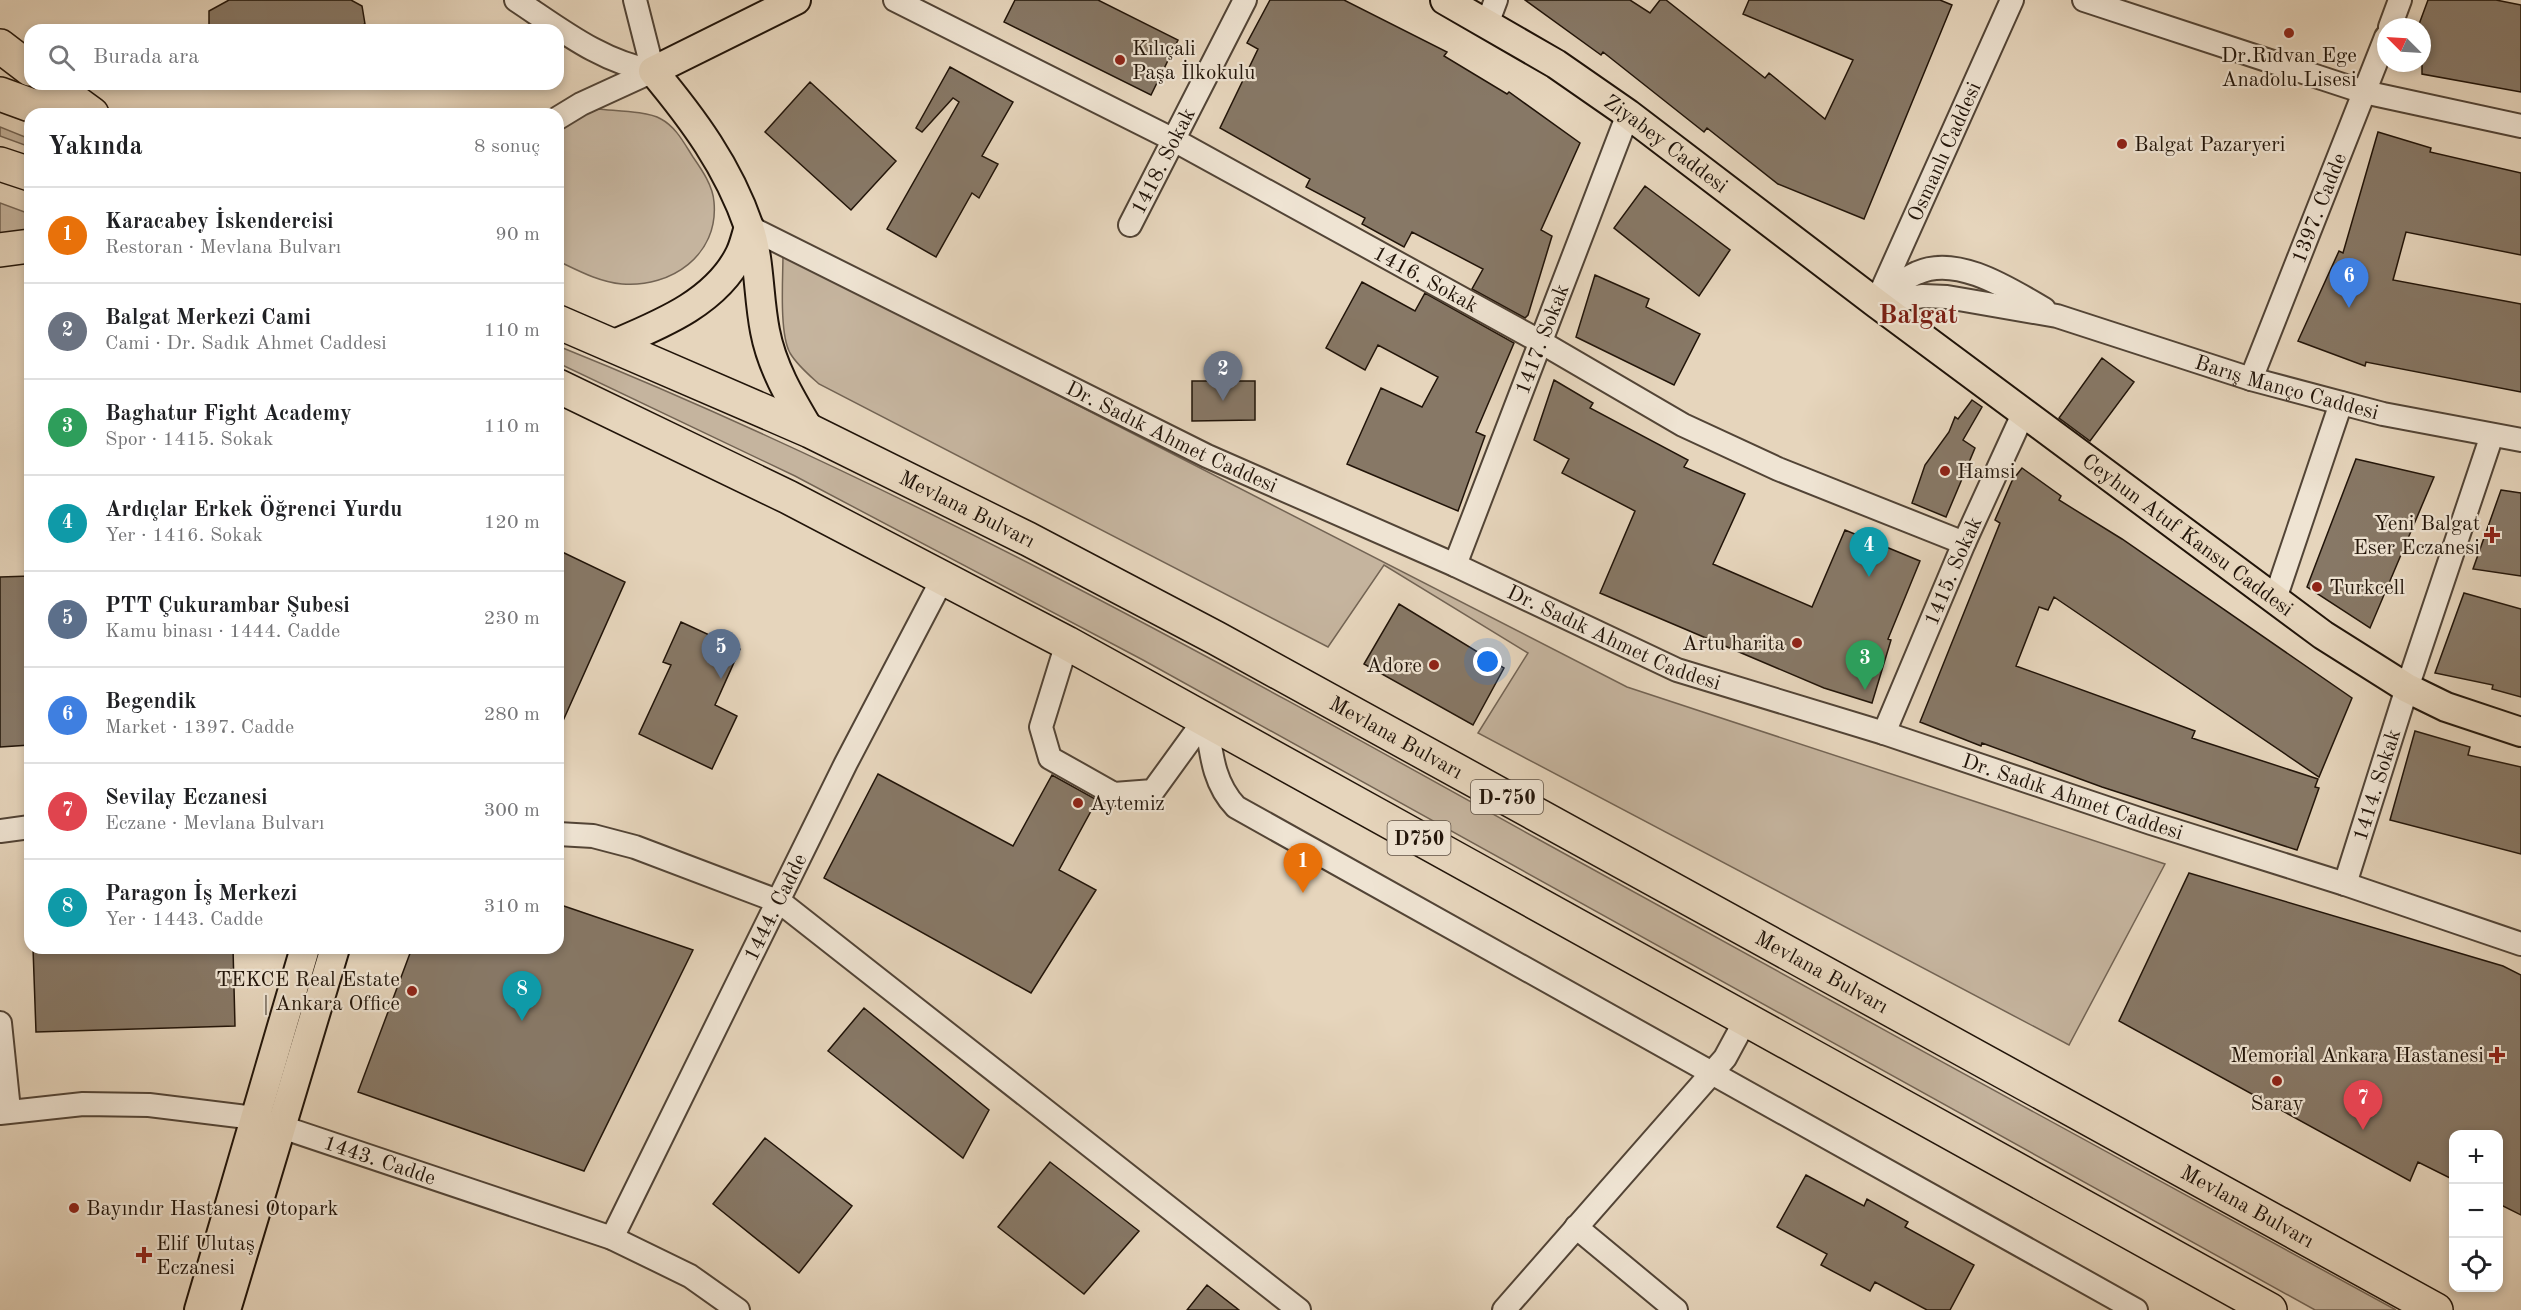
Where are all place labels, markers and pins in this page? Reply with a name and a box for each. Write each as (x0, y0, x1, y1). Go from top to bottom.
marker: Dr.Rıdvan Ege Anadolu Lisesi (2282, 26, 2296, 40)
place label: Kılıçali Paşa İlkokulu (1132, 39, 1255, 84)
place label: Dr.Rıdvan Ege Anadolu Lisesi (2221, 46, 2357, 91)
marker: Kılıçali Paşa İlkokulu (1113, 53, 1127, 67)
place label: Balgat Pazaryeri (2134, 135, 2286, 156)
marker: Balgat Pazaryeri (2115, 137, 2129, 151)
pin: 6 (2330, 258, 2368, 308)
pin: 2 (1204, 352, 1242, 401)
place label: Hamsi (1957, 462, 2015, 483)
marker: Hamsi (1938, 464, 1952, 478)
place label: Yeni Balgat Eser Eczanesi (2353, 514, 2480, 559)
pin: 4 (1850, 528, 1888, 577)
marker: Yeni Balgat Eser Eczanesi (2485, 528, 2499, 542)
place label: Turkcell (2329, 578, 2405, 599)
marker: Turkcell (2310, 580, 2324, 594)
pin: 5 (702, 630, 740, 679)
place label: Artu harita (1682, 634, 1785, 655)
marker: Artu harita (1790, 636, 1804, 650)
pin: 3 (1846, 640, 1884, 690)
place label: Adore (1366, 656, 1422, 677)
marker: Adore (1427, 658, 1441, 672)
place label: Aytemiz (1090, 794, 1165, 815)
marker: Aytemiz (1071, 796, 1085, 810)
pin: 1 (1284, 844, 1322, 893)
place label: TEKCE Real Estate | Ankara Office (216, 970, 400, 1015)
pin: 8 (502, 972, 542, 1021)
marker: TEKCE Real Estate | Ankara Office (405, 984, 419, 998)
place label: Memorial Ankara Hastanesi (2230, 1046, 2484, 1067)
marker: Memorial Ankara Hastanesi (2488, 1046, 2506, 1064)
marker: Saray (2270, 1074, 2284, 1088)
pin: 7 (2344, 1080, 2382, 1130)
place label: Saray (2250, 1094, 2304, 1115)
place label: Bayındır Hastanesi Otopark (86, 1199, 339, 1220)
marker: Bayındır Hastanesi Otopark (67, 1201, 81, 1215)
place label: Elif Ulutaş Eczanesi (156, 1234, 255, 1279)
marker: Elif Ulutaş Eczanesi (137, 1248, 151, 1262)

